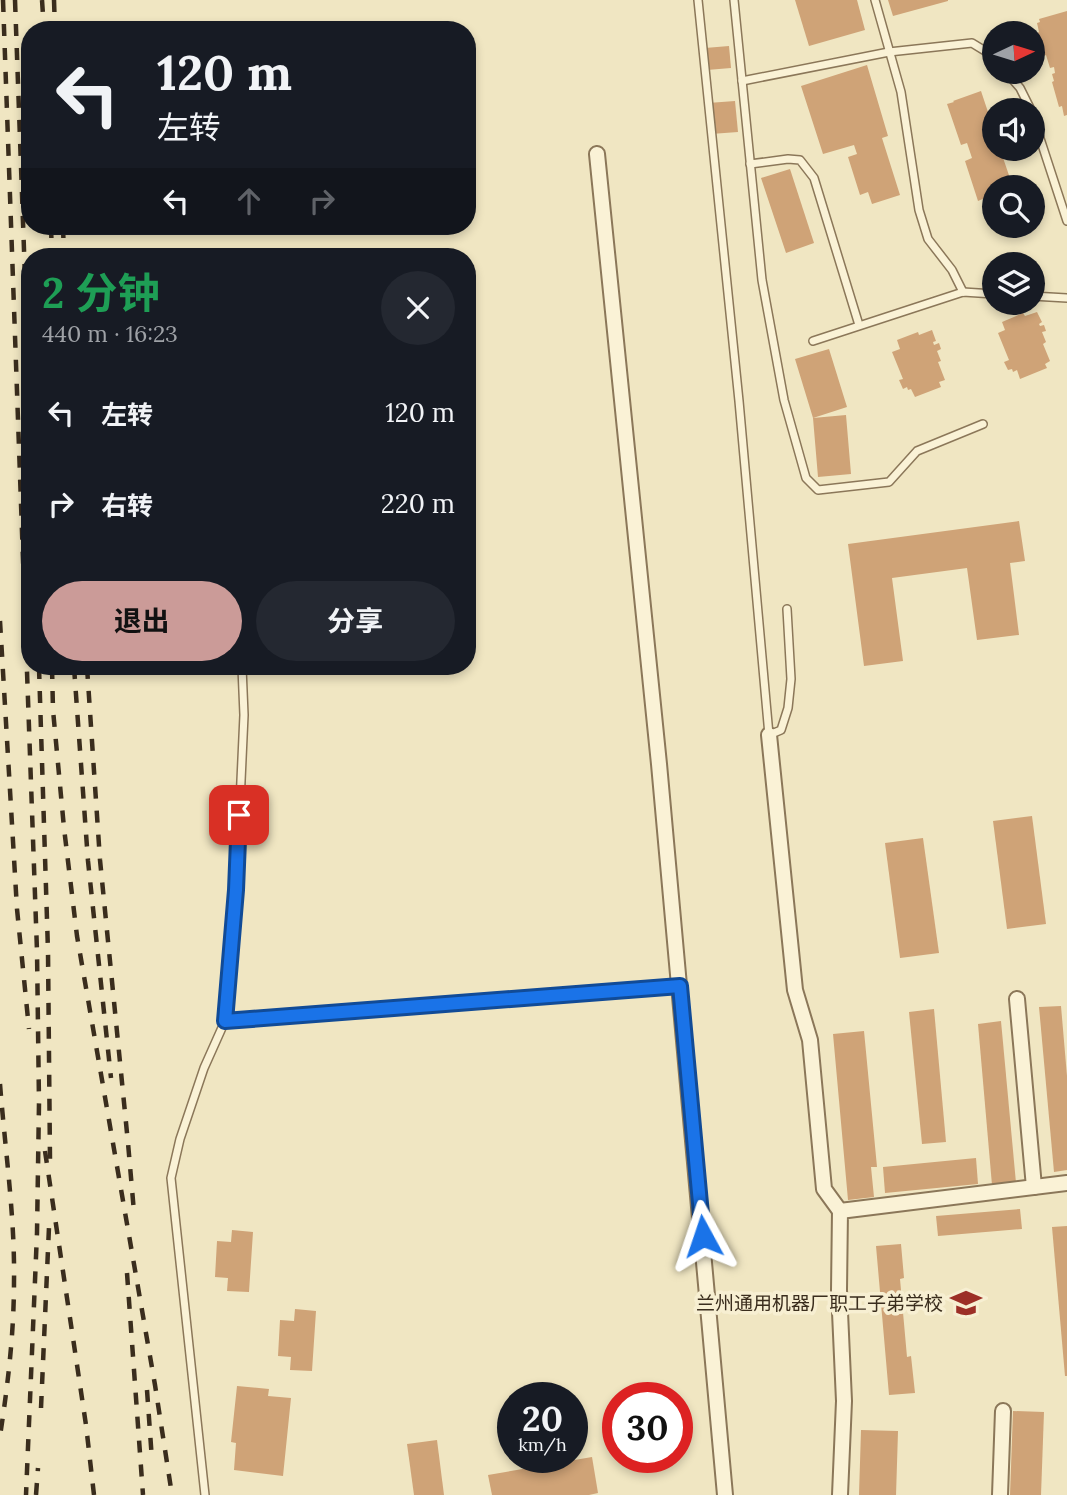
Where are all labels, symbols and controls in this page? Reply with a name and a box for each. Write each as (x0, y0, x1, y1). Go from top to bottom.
north arrow (982, 21, 1045, 84)
map controls (982, 21, 1045, 315)
text: 120 m (157, 41, 292, 103)
icon: left (42, 49, 133, 140)
button: sound (982, 98, 1045, 161)
text: 左转 (157, 107, 221, 148)
button: search (982, 175, 1045, 238)
icon: left (157, 182, 195, 220)
icon: ahead (230, 182, 268, 220)
icon: right (303, 182, 341, 220)
button: layers (982, 252, 1045, 315)
text: 2 分钟 (42, 266, 159, 320)
button: close (381, 271, 455, 345)
text: 440 m · 16:23 (42, 319, 178, 348)
icon: left (42, 394, 80, 432)
text: 120 m (385, 396, 455, 429)
text: 左转 (101, 398, 153, 431)
icon: right (42, 485, 80, 523)
text: 220 m (381, 487, 455, 520)
text: 右转 (101, 489, 153, 522)
button: 退出 (42, 581, 242, 661)
button: 分享 (256, 581, 455, 661)
pin (209, 785, 269, 845)
icon: arrive (220, 796, 258, 834)
position arrow (666, 1199, 740, 1273)
school or university icon: 兰州通用机器厂职工子弟学校 (949, 1286, 983, 1320)
place label: 兰州通用机器厂职工子弟学校 (696, 1291, 943, 1315)
speed limit sign: 30 (602, 1382, 693, 1473)
text: 20 (522, 1396, 563, 1441)
text: km/h (518, 1433, 567, 1456)

